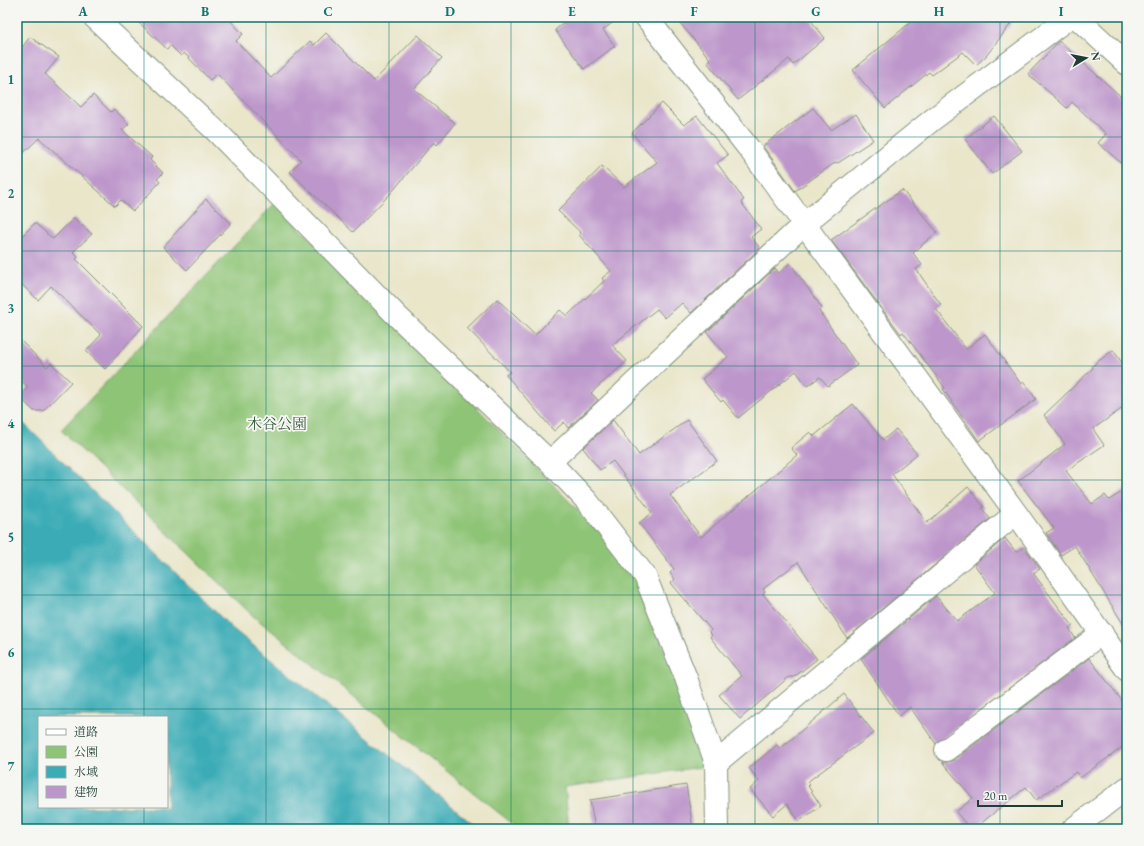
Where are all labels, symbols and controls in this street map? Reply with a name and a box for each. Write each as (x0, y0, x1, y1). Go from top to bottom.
text: A (77, 3, 88, 20)
text: B (201, 3, 209, 20)
text: C (323, 3, 333, 20)
text: D (445, 3, 455, 20)
text: E (568, 3, 576, 20)
text: F (690, 3, 698, 20)
text: G (811, 3, 821, 20)
text: H (934, 3, 945, 20)
text: I (1059, 3, 1064, 20)
north arrow (1066, 38, 1106, 78)
text: N (1088, 51, 1104, 62)
text: 1 (8, 71, 15, 88)
text: 2 (8, 185, 15, 202)
text: 3 (8, 300, 15, 317)
park label: 木谷公園 (247, 414, 307, 433)
text: 4 (8, 415, 15, 432)
text: 5 (8, 529, 14, 546)
text: 6 (8, 644, 15, 661)
legend (38, 716, 168, 808)
text: 道路 (74, 724, 98, 740)
text: 公園 (74, 744, 98, 760)
text: 7 (8, 758, 15, 775)
text: 水域 (74, 764, 98, 780)
scale bar (978, 782, 1062, 808)
text: 建物 (74, 784, 98, 800)
text: 20 m (984, 788, 1008, 804)

